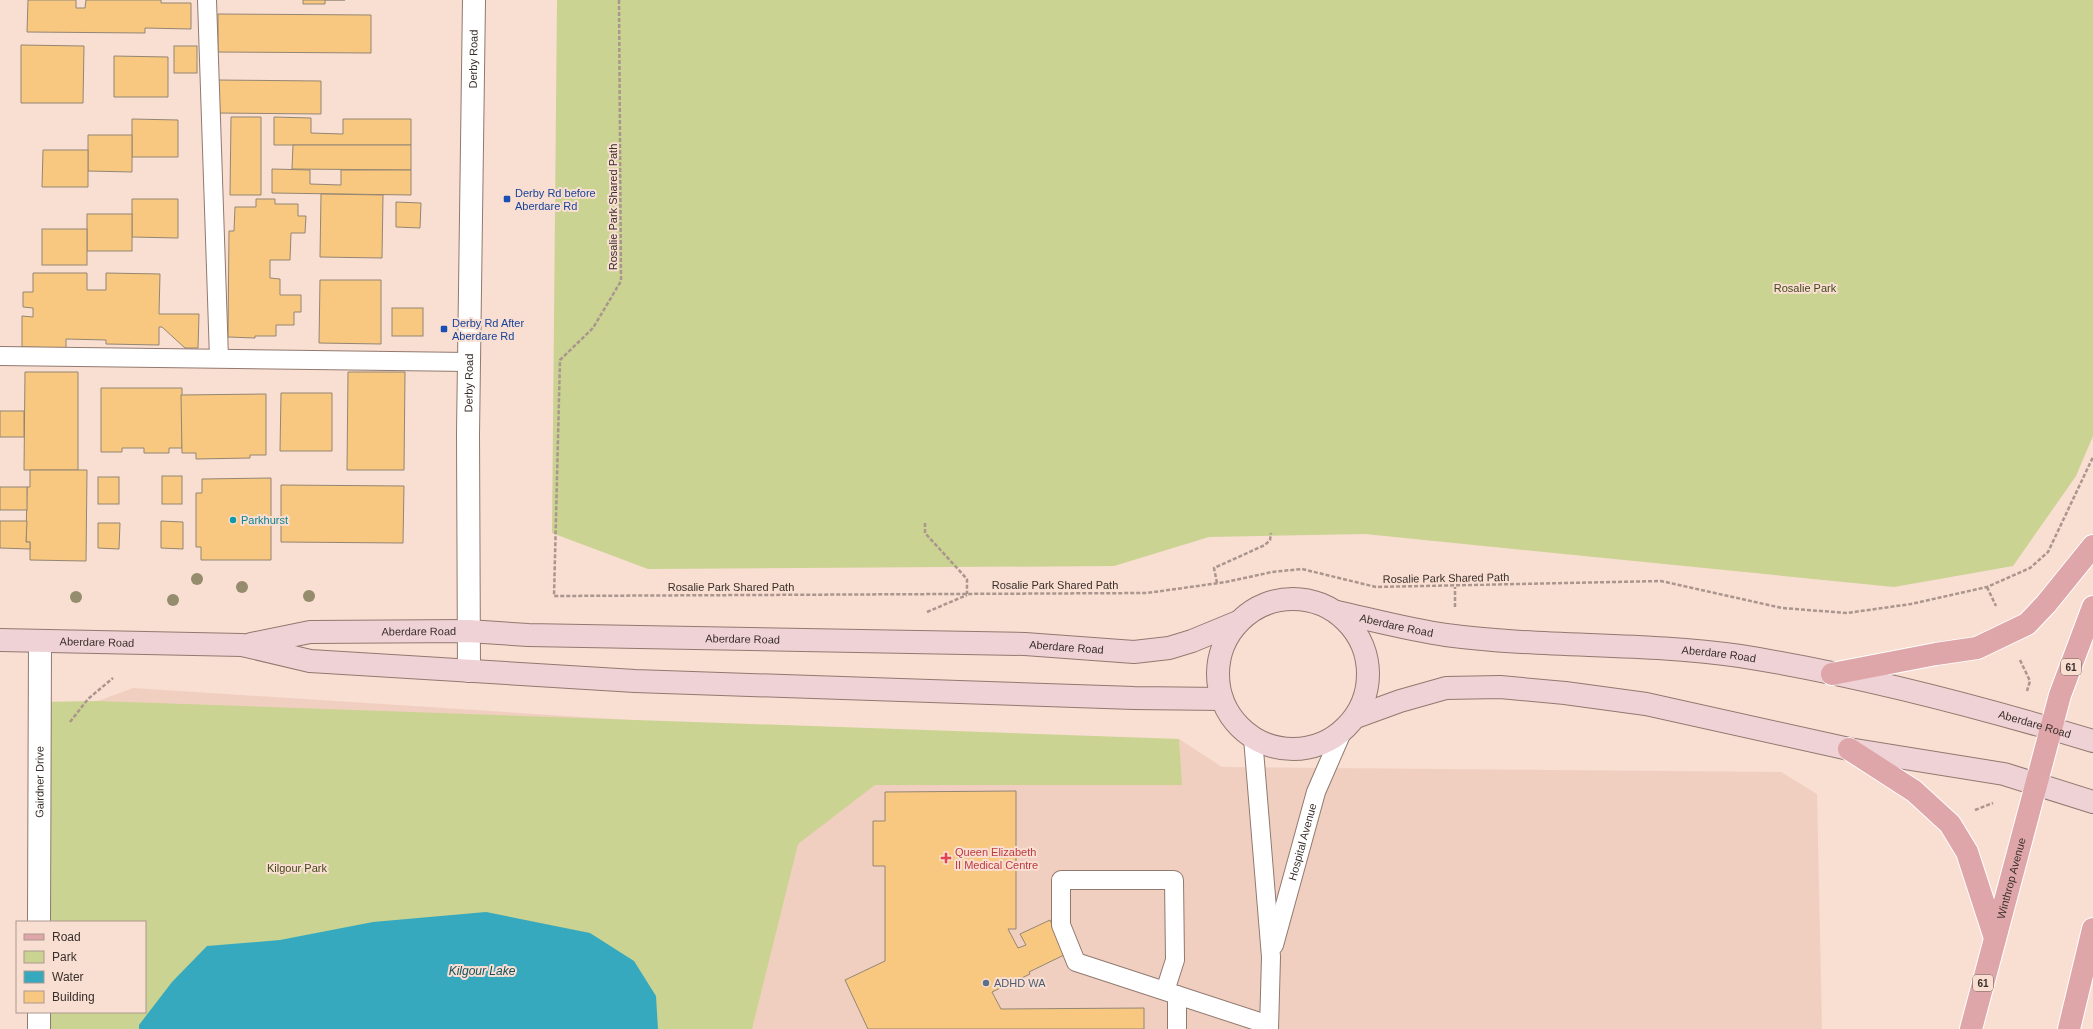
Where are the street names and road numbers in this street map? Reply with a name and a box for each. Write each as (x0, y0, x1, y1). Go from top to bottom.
street label: Derby Road (467, 30, 480, 89)
street label: Rosalie Park Shared Path (607, 144, 619, 270)
street label: Derby Road (462, 354, 475, 412)
street label: Rosalie Park Shared Path (1383, 571, 1509, 585)
street label: Rosalie Park Shared Path (992, 579, 1118, 591)
street label: Rosalie Park Shared Path (668, 581, 794, 593)
street label: Aberdare Road (1359, 611, 1434, 639)
street label: Aberdare Road (381, 625, 456, 638)
street label: Aberdare Road (705, 632, 780, 646)
street label: Aberdare Road (60, 635, 134, 649)
street label: Aberdare Road (1029, 638, 1104, 656)
street label: Aberdare Road (1681, 644, 1757, 664)
road number: 61 (2061, 659, 2081, 675)
street label: Aberdare Road (1997, 708, 2072, 740)
street label: Gairdner Drive (33, 746, 46, 818)
street label: Hospital Avenue (1286, 802, 1319, 882)
street label: Winthrop Avenue (1995, 836, 2028, 920)
road number: 61 (1973, 975, 1993, 991)

